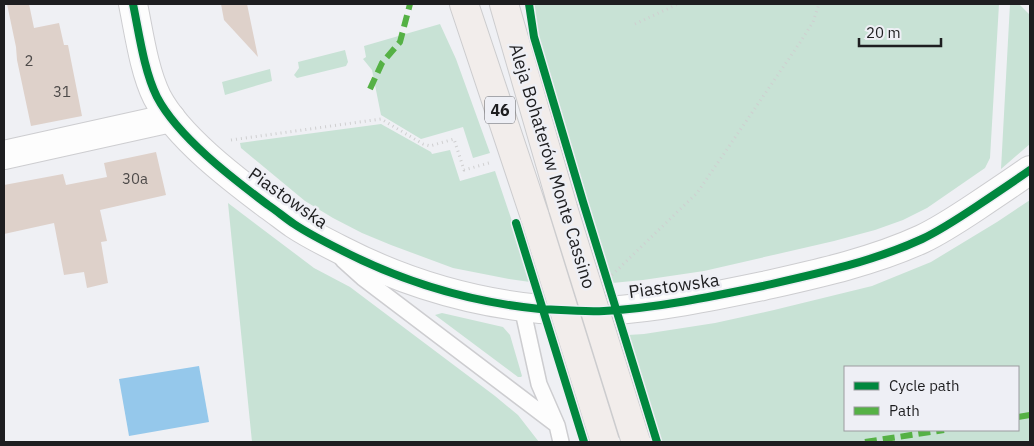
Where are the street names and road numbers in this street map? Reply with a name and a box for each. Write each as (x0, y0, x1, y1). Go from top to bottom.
street label: Aleja Bohaterów Monte Cassino (504, 40, 601, 291)
road number: 46 (485, 96, 515, 124)
street label: Piastowska (244, 162, 333, 233)
street label: Piastowska (627, 268, 721, 303)

